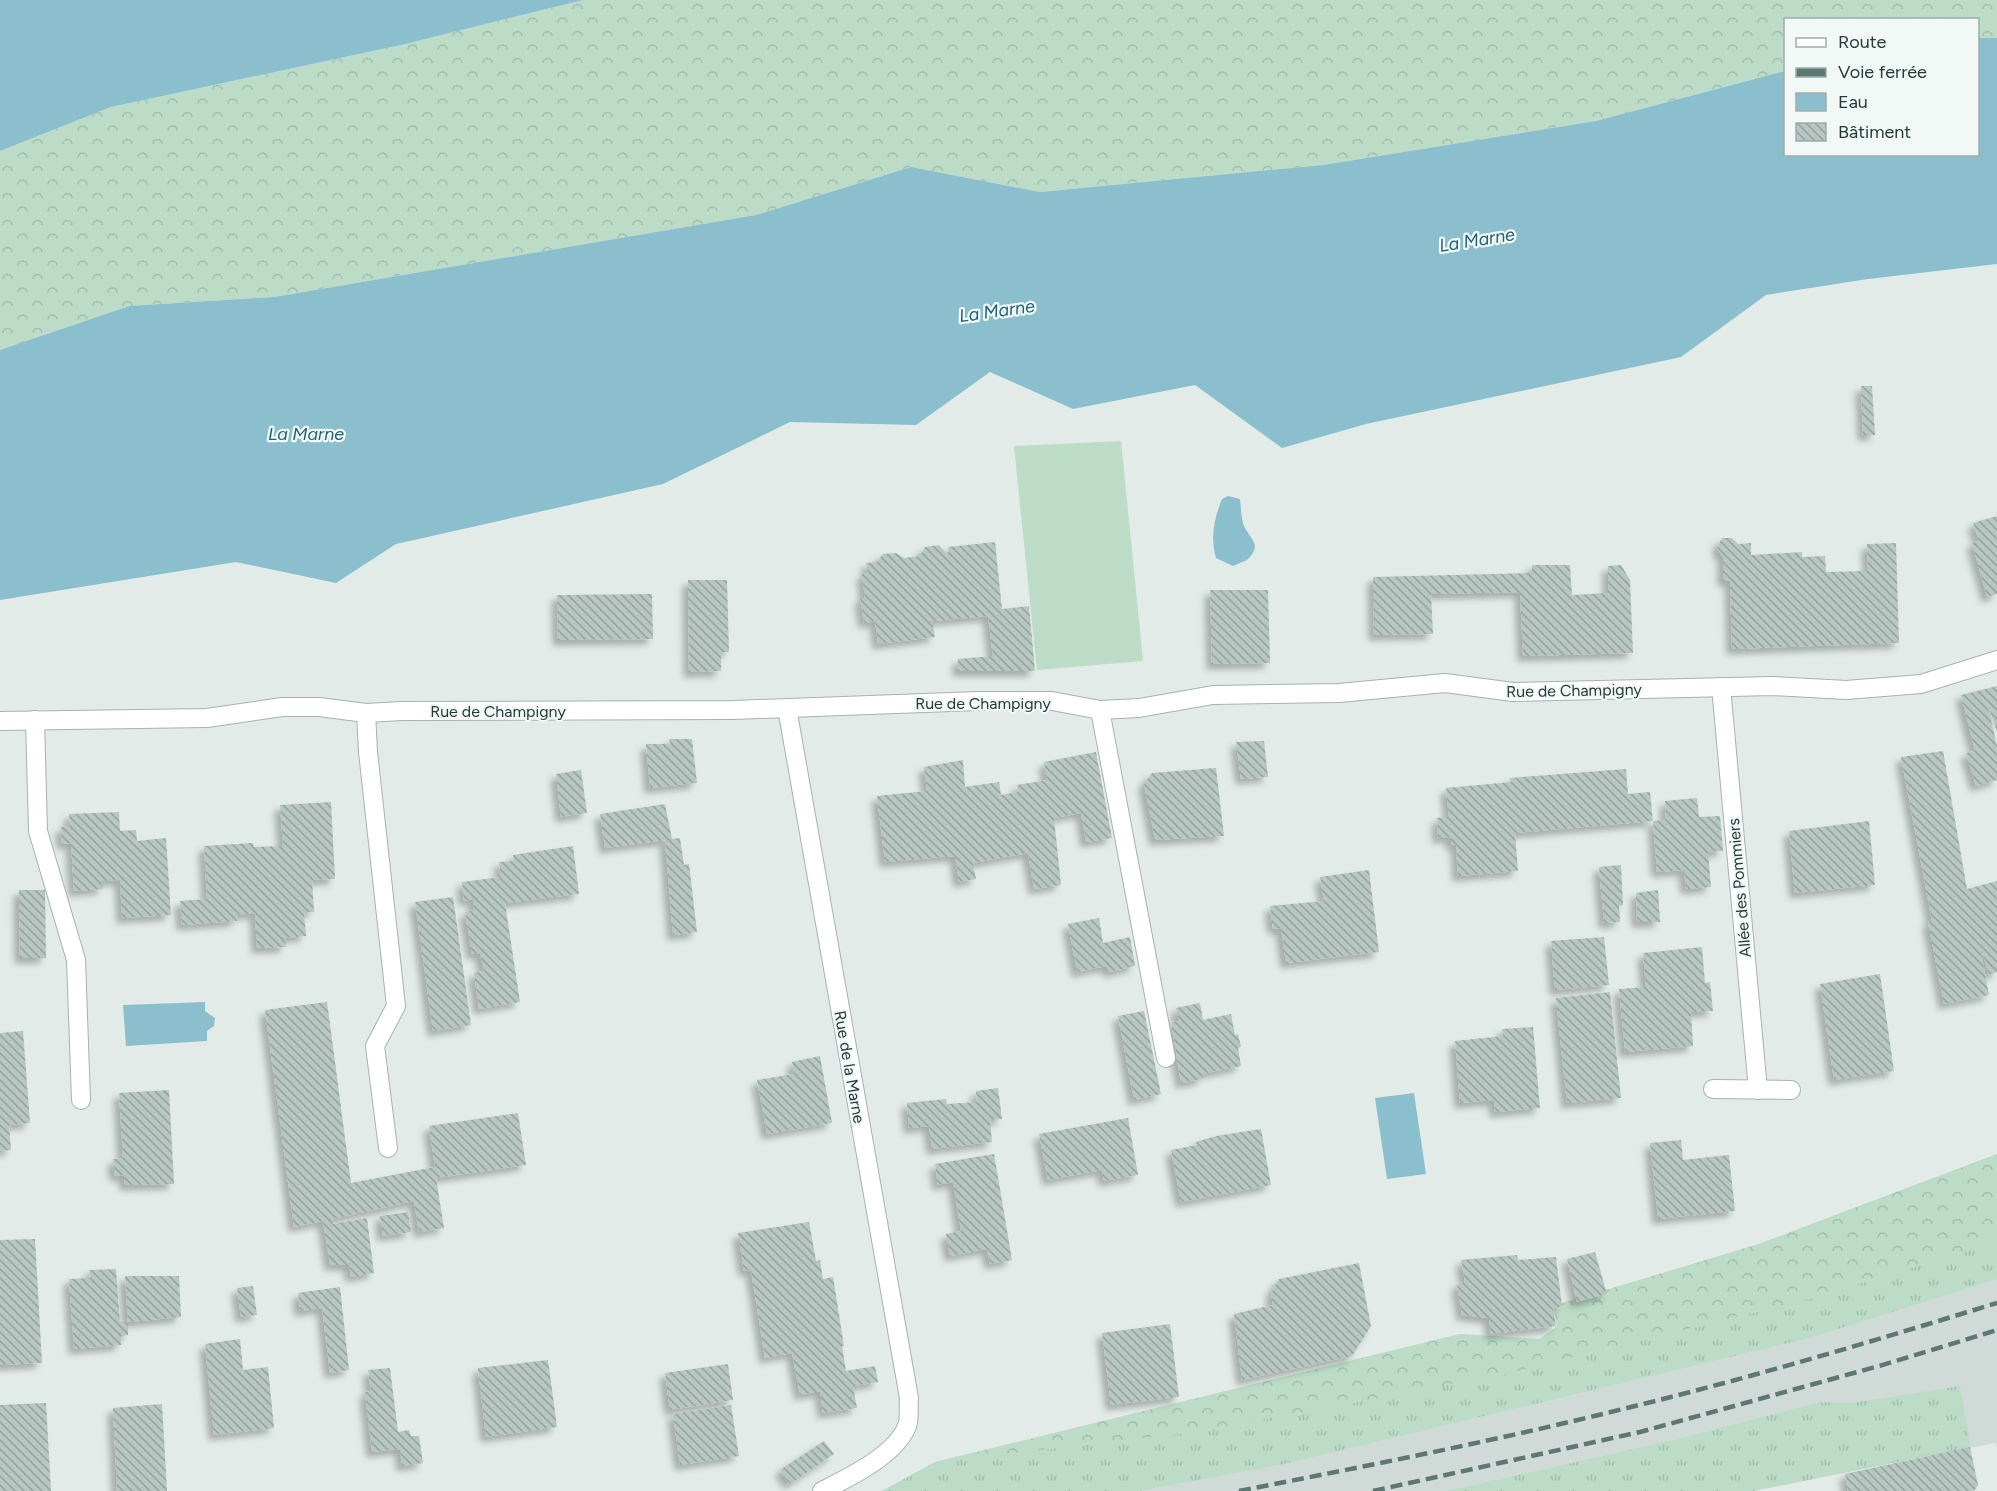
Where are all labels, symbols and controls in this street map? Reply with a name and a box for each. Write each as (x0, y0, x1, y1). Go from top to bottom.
legend (1784, 18, 1979, 156)
text: Route (1838, 31, 1887, 53)
text: Voie ferrée (1838, 61, 1927, 83)
text: Eau (1838, 91, 1868, 113)
text: Bâtiment (1838, 121, 1911, 143)
water label: La Marne (1438, 223, 1516, 257)
water label: La Marne (958, 295, 1036, 327)
water label: La Marne (268, 423, 344, 445)
street label: Rue de Champigny (1506, 680, 1643, 701)
street label: Rue de Champigny (915, 694, 1051, 713)
street label: Rue de Champigny (430, 702, 566, 721)
street label: Allée des Pommiers (1724, 818, 1755, 958)
street label: Rue de la Marne (830, 1009, 869, 1125)

